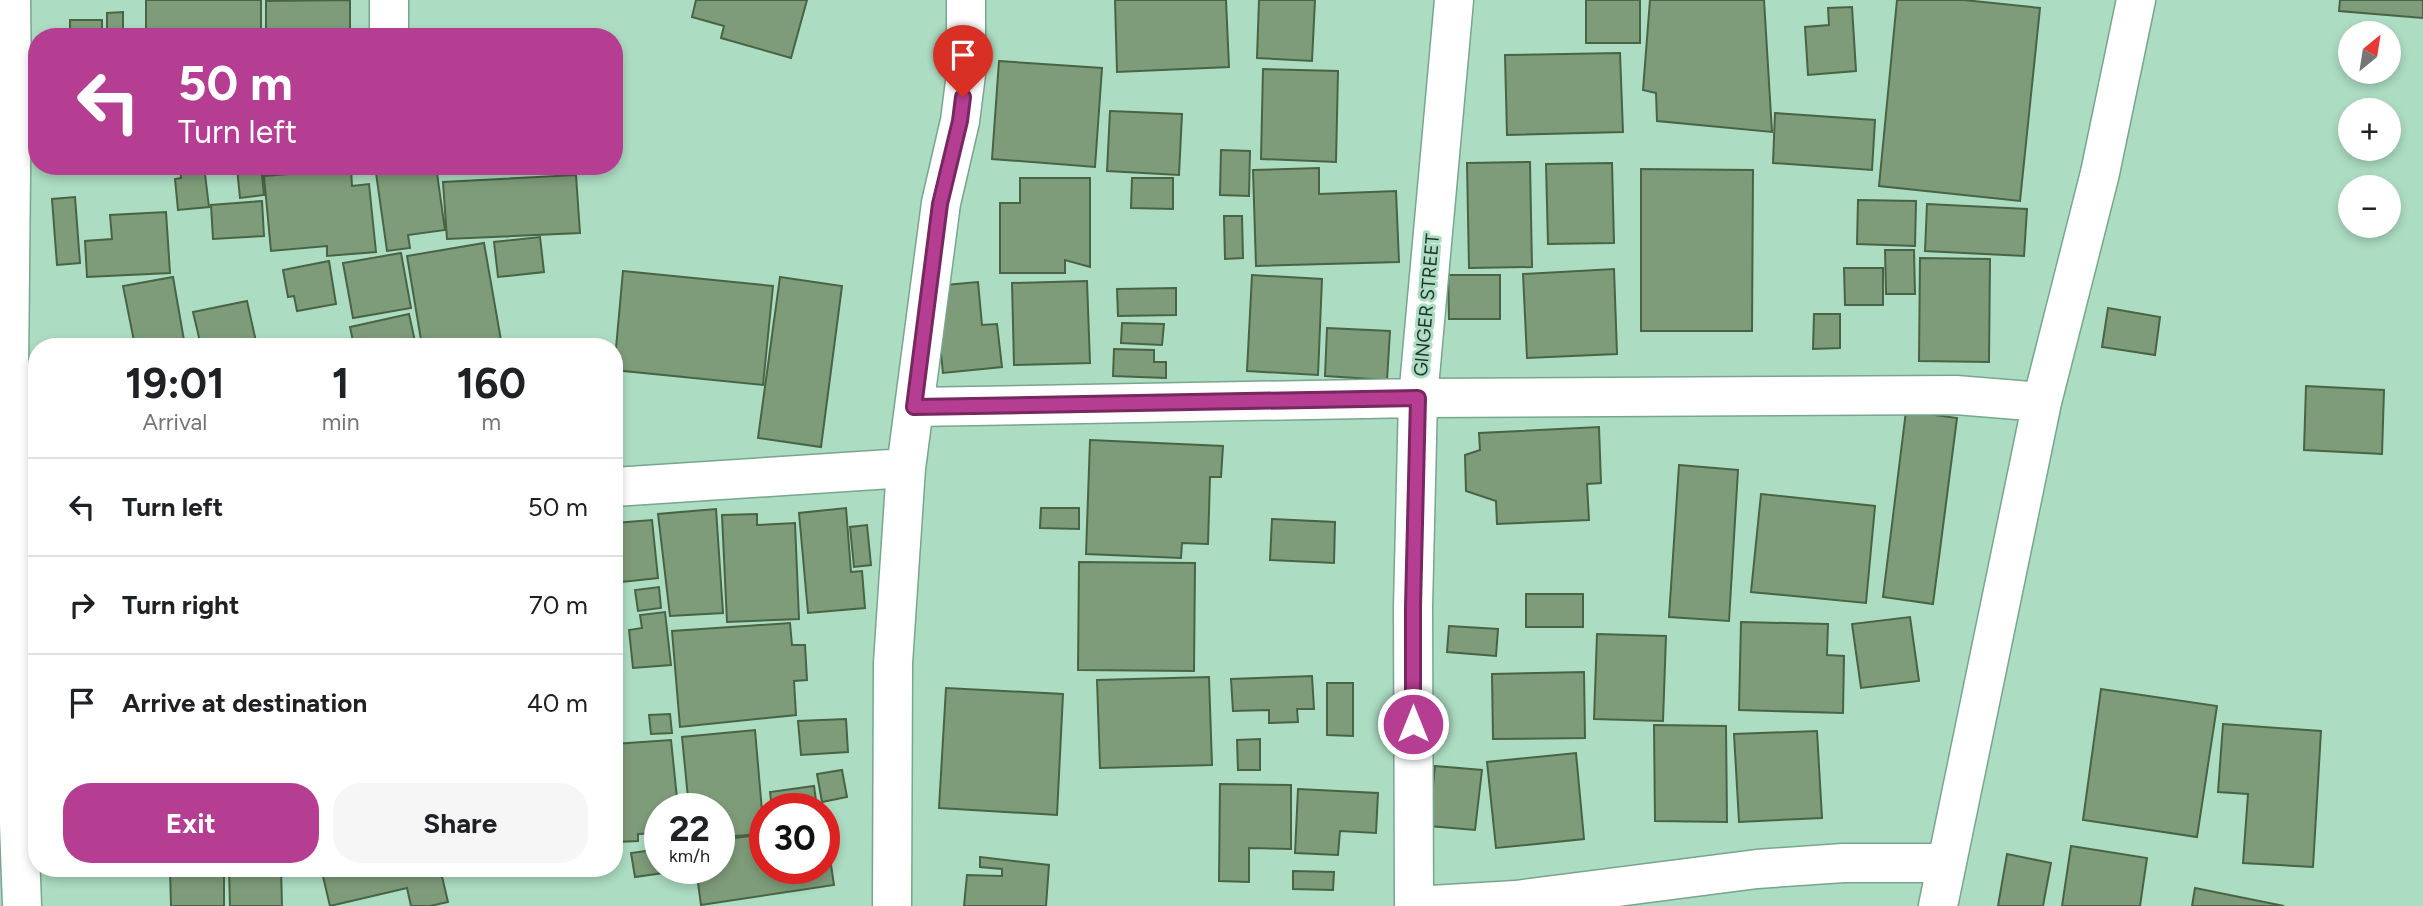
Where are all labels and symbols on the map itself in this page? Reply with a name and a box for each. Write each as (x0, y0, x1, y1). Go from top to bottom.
north arrow (2338, 21, 2401, 84)
pin (933, 25, 993, 97)
street label: GINGER STREET (1409, 232, 1444, 377)
position arrow (1376, 687, 1450, 761)
speed limit sign: 30 (749, 793, 840, 884)

